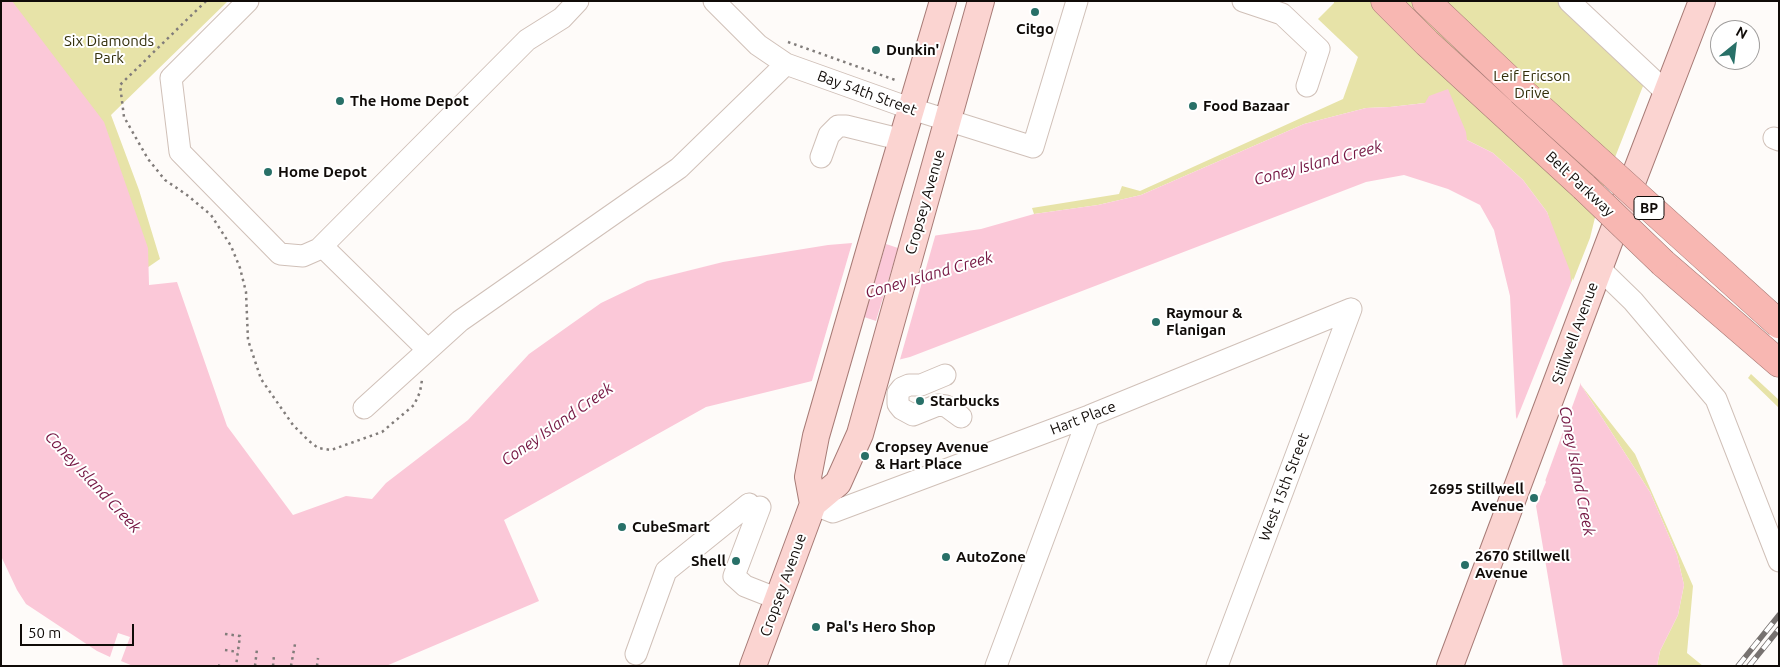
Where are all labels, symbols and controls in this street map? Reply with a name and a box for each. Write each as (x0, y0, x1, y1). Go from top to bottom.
marker: Citgo (1029, 6, 1041, 18)
place label: Citgo (1016, 20, 1054, 38)
north arrow (1710, 20, 1760, 70)
text: N (1733, 23, 1750, 42)
park label: Six Diamonds Park (64, 32, 154, 67)
place label: Dunkin' (886, 41, 939, 59)
marker: Dunkin' (870, 44, 882, 56)
street label: Bay 54th Street (815, 67, 919, 119)
park label: Leif Ericson Drive (1493, 67, 1571, 102)
place label: The Home Depot (350, 92, 469, 110)
marker: The Home Depot (334, 95, 346, 107)
place label: Food Bazaar (1203, 97, 1290, 115)
marker: Food Bazaar (1187, 100, 1199, 112)
water label: Coney Island Creek (1252, 137, 1384, 189)
street label: Cropsey Avenue (901, 147, 949, 257)
street label: Belt Parkway (1542, 148, 1618, 220)
place label: Home Depot (278, 163, 367, 181)
marker: Home Depot (262, 166, 274, 178)
road number: BP (1634, 197, 1664, 220)
water label: Coney Island Creek (863, 248, 995, 302)
street label: Stillwell Avenue (1548, 280, 1602, 386)
place label: Raymour & Flanigan (1166, 304, 1242, 339)
marker: Raymour & Flanigan (1150, 316, 1162, 328)
water label: Coney Island Creek (497, 378, 617, 470)
place label: Starbucks (930, 392, 1000, 410)
marker: Starbucks (914, 395, 926, 407)
street label: Hart Place (1048, 397, 1118, 439)
water label: Coney Island Creek (1555, 404, 1599, 538)
water label: Coney Island Creek (41, 427, 145, 537)
street label: West 15th Street (1255, 430, 1313, 544)
place label: Cropsey Avenue & Hart Place (875, 438, 989, 473)
marker: Cropsey Avenue & Hart Place (859, 450, 871, 462)
place label: 2695 Stillwell Avenue (1429, 480, 1524, 515)
marker: 2695 Stillwell Avenue (1528, 492, 1540, 504)
place label: CubeSmart (632, 518, 710, 536)
marker: CubeSmart (616, 521, 628, 533)
street label: Cropsey Avenue (756, 531, 810, 639)
place label: 2670 Stillwell Avenue (1475, 547, 1570, 582)
place label: AutoZone (956, 548, 1026, 566)
marker: AutoZone (940, 551, 952, 563)
place label: Shell (691, 552, 726, 570)
marker: Shell (730, 555, 742, 567)
marker: 2670 Stillwell Avenue (1459, 559, 1471, 571)
scale bar (22, 614, 136, 646)
place label: Pal's Hero Shop (826, 618, 936, 636)
marker: Pal's Hero Shop (810, 621, 822, 633)
text: 50 m (28, 624, 61, 641)

